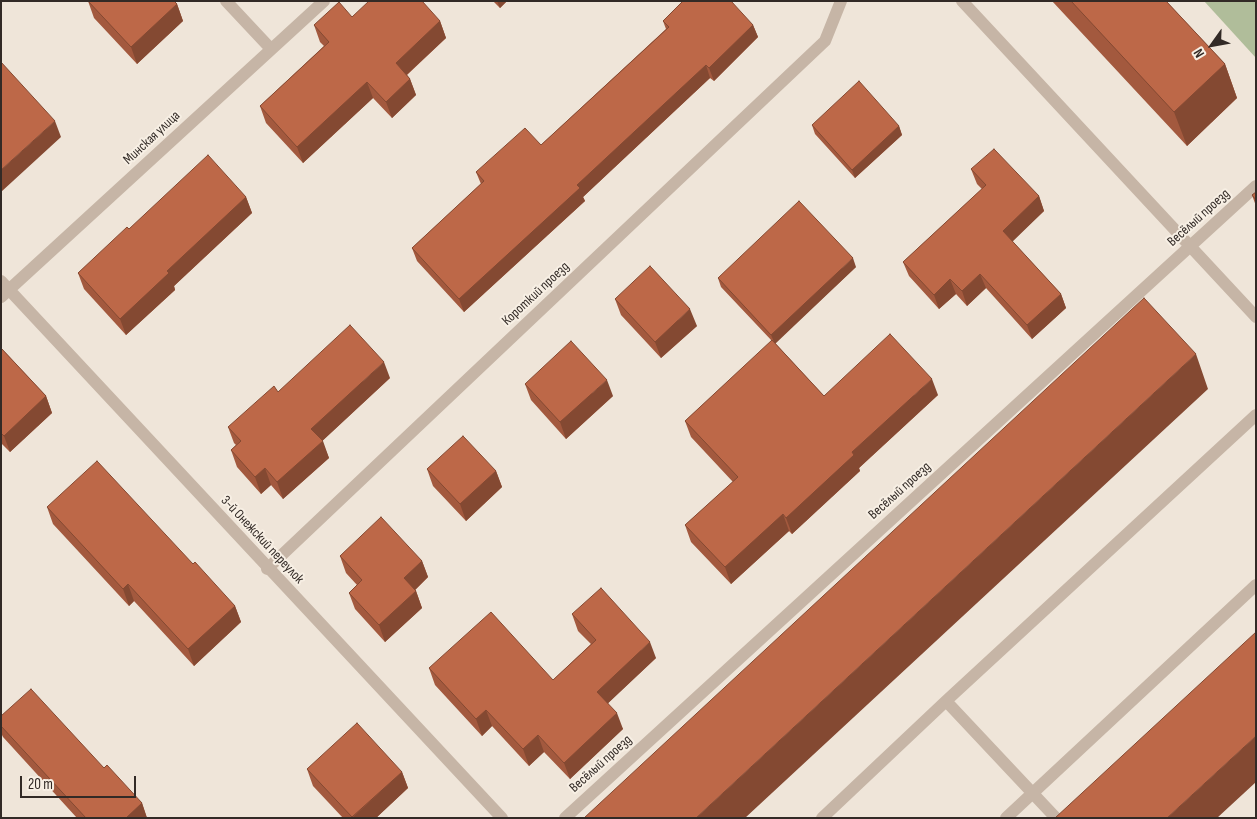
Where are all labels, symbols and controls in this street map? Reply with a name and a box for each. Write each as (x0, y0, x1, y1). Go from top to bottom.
north arrow (1187, 20, 1237, 70)
text: N (1190, 46, 1208, 61)
street label: Минская улица (120, 108, 184, 168)
street label: Весёлый проезд (1164, 186, 1234, 250)
street label: Короткий проезд (499, 259, 573, 329)
street label: Весёлый проезд (865, 459, 935, 523)
street label: 3-й Онежский переулок (217, 493, 307, 587)
street label: Весёлый проезд (566, 732, 636, 796)
scale bar (22, 766, 139, 798)
text: 20 m (28, 775, 53, 794)

